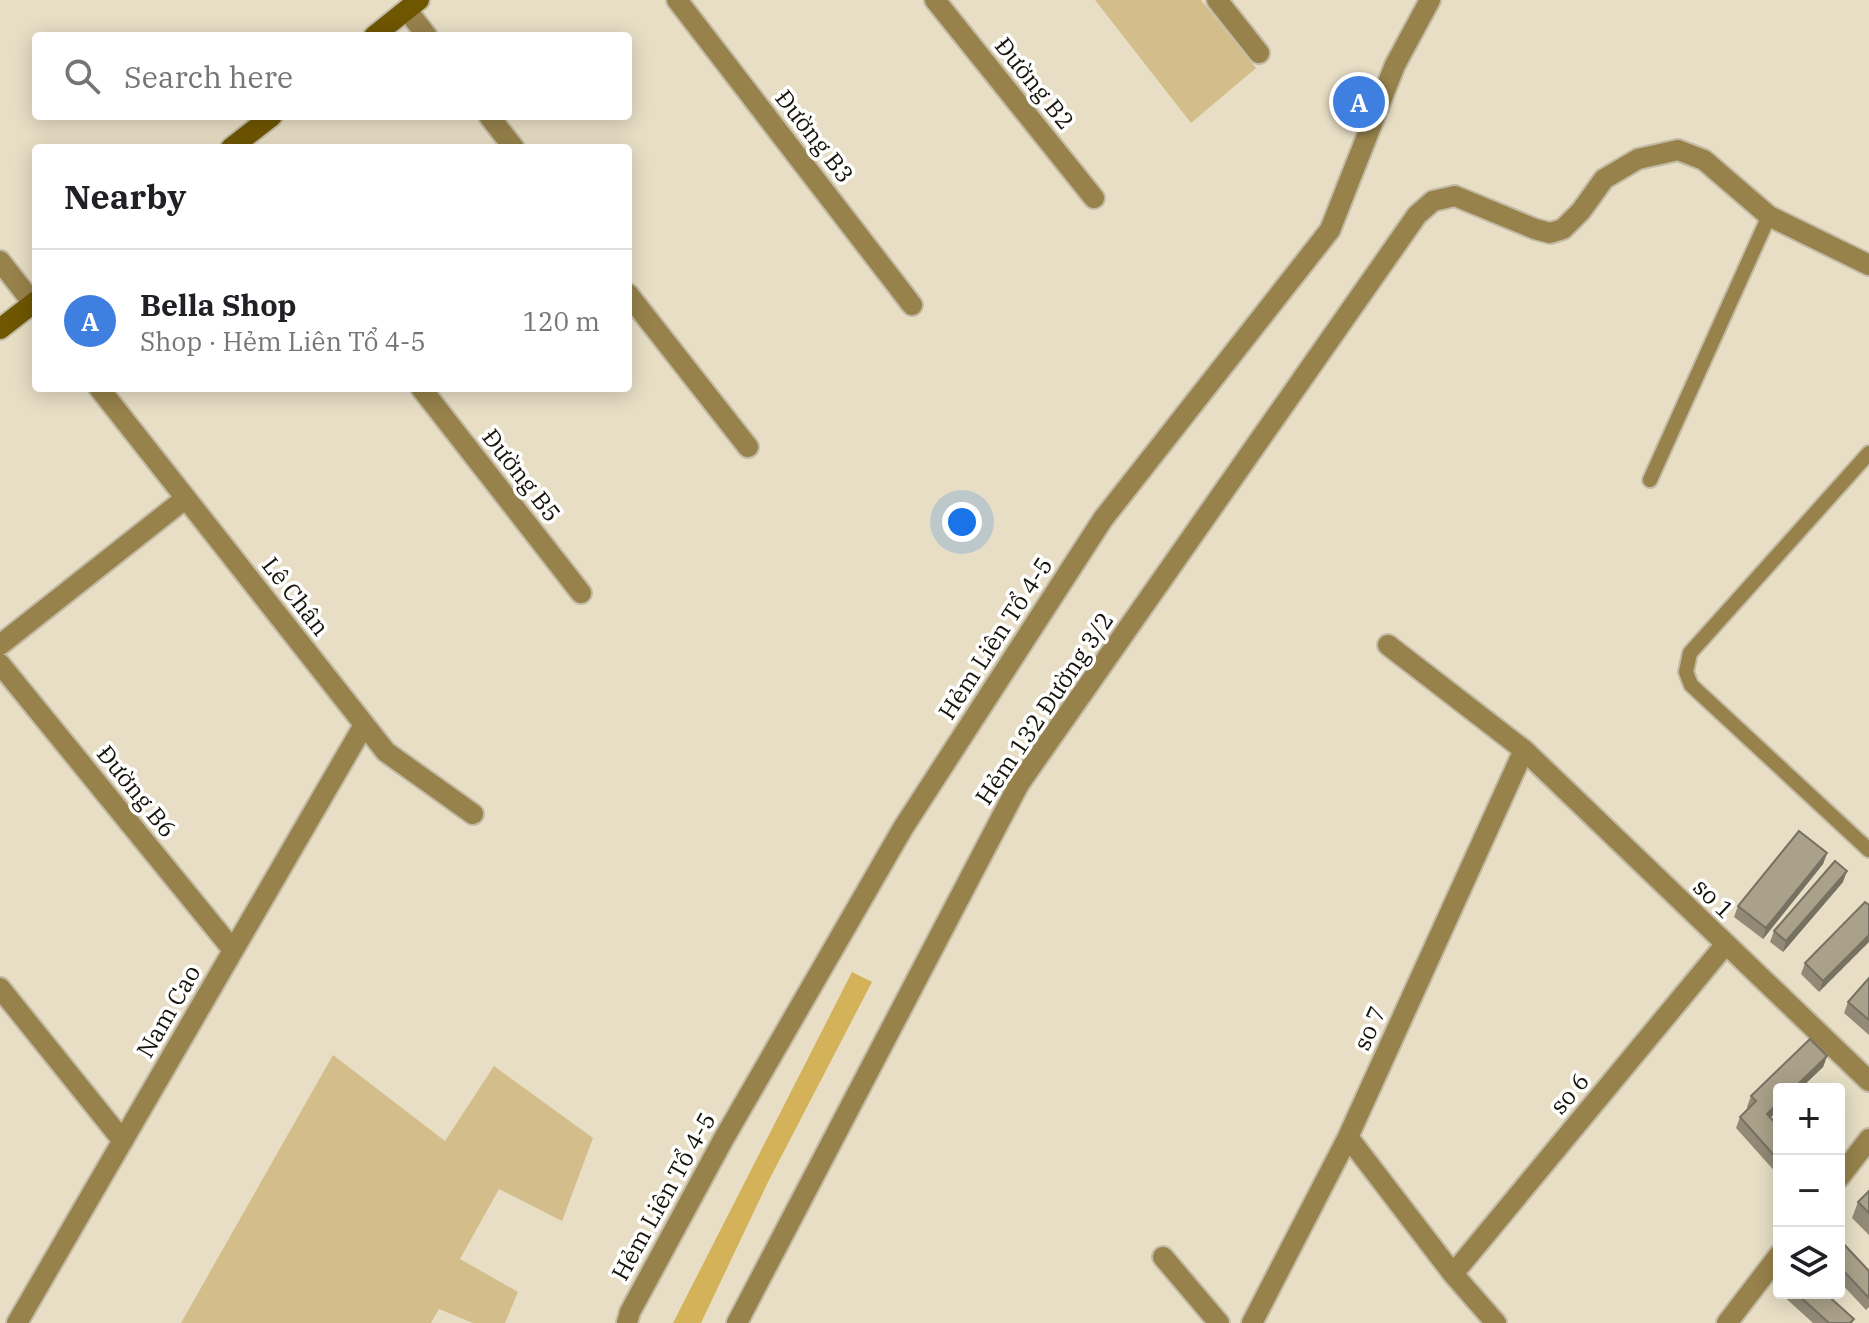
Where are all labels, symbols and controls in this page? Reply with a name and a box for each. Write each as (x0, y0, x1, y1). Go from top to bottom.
street label: Đường B2 (988, 30, 1082, 136)
search box (32, 32, 632, 120)
icon: search (60, 54, 104, 98)
text: Search here (124, 57, 293, 96)
pin: A (1333, 72, 1385, 132)
street label: Đường B3 (769, 83, 861, 189)
text: Nearby (64, 174, 186, 218)
text: Bella Shop (140, 285, 297, 324)
text: A (81, 304, 99, 338)
text: 120 m (522, 304, 600, 338)
text: Shop · Hẻm Liên Tổ 4-5 (140, 324, 426, 358)
street label: Đường B5 (476, 422, 568, 528)
your location (942, 502, 982, 542)
street label: Lê Chân (255, 550, 337, 642)
street label: Hẻm Liên Tổ 4-5 (930, 551, 1060, 725)
street label: Hẻm 132 Đường 3/2 (968, 605, 1120, 811)
street label: Đường B6 (90, 738, 184, 844)
street label: so 1 (1687, 871, 1741, 925)
street label: Nam Cao (129, 959, 207, 1063)
street label: so 7 (1345, 1001, 1393, 1055)
street label: so 6 (1542, 1065, 1596, 1121)
map controls (1773, 1083, 1845, 1299)
button: + (1773, 1083, 1845, 1155)
street label: Hẻm Liên Tổ 4-5 (604, 1106, 722, 1286)
button: − (1773, 1155, 1845, 1227)
button: layers (1773, 1227, 1845, 1299)

